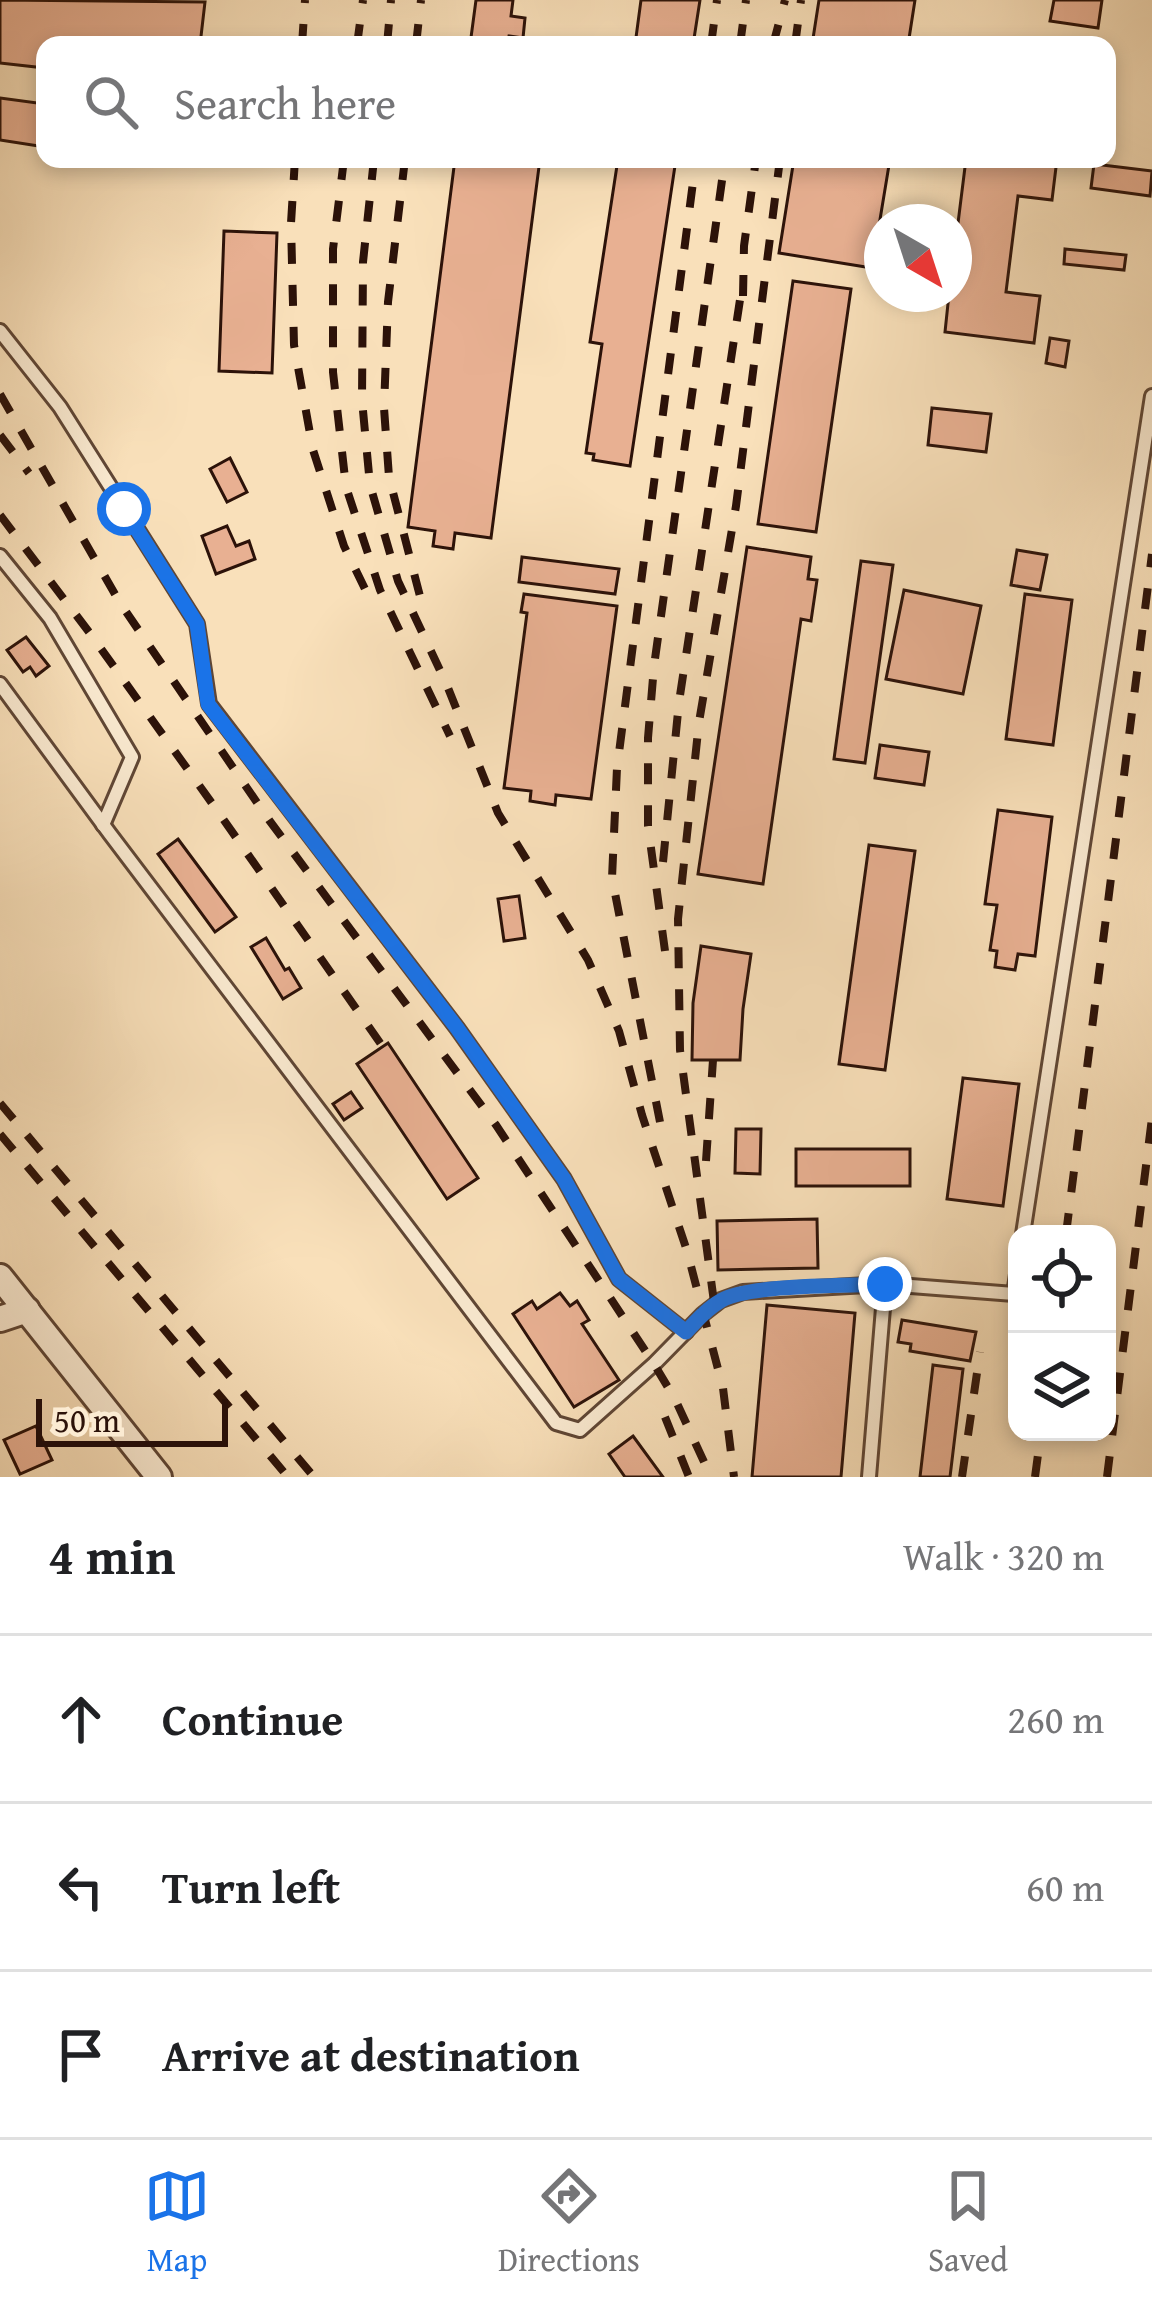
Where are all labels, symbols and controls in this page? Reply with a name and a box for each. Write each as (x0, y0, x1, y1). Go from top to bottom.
search box (36, 36, 1116, 168)
icon: search (78, 69, 144, 135)
text: Search here (174, 70, 396, 135)
north arrow (864, 204, 972, 312)
route start (97, 482, 151, 536)
map controls (1008, 1225, 1116, 1441)
button: locate (1008, 1225, 1116, 1333)
route end (858, 1257, 912, 1311)
button: layers (1008, 1333, 1116, 1441)
scale bar (36, 1393, 228, 1446)
text: 50 m (54, 1396, 120, 1444)
text: 4 min (48, 1518, 175, 1593)
text: Walk · 320 m (903, 1527, 1104, 1584)
icon: ahead (48, 1686, 114, 1752)
text: Continue (162, 1686, 343, 1751)
text: 260 m (1007, 1690, 1104, 1747)
icon: left (48, 1854, 114, 1920)
text: Turn left (162, 1854, 340, 1919)
text: 60 m (1026, 1858, 1104, 1915)
icon: arrive (48, 2022, 114, 2088)
text: Arrive at destination (162, 2022, 580, 2087)
tab: Map (144, 2163, 210, 2283)
tab: Directions (498, 2163, 640, 2283)
tab: Saved (928, 2163, 1008, 2283)

